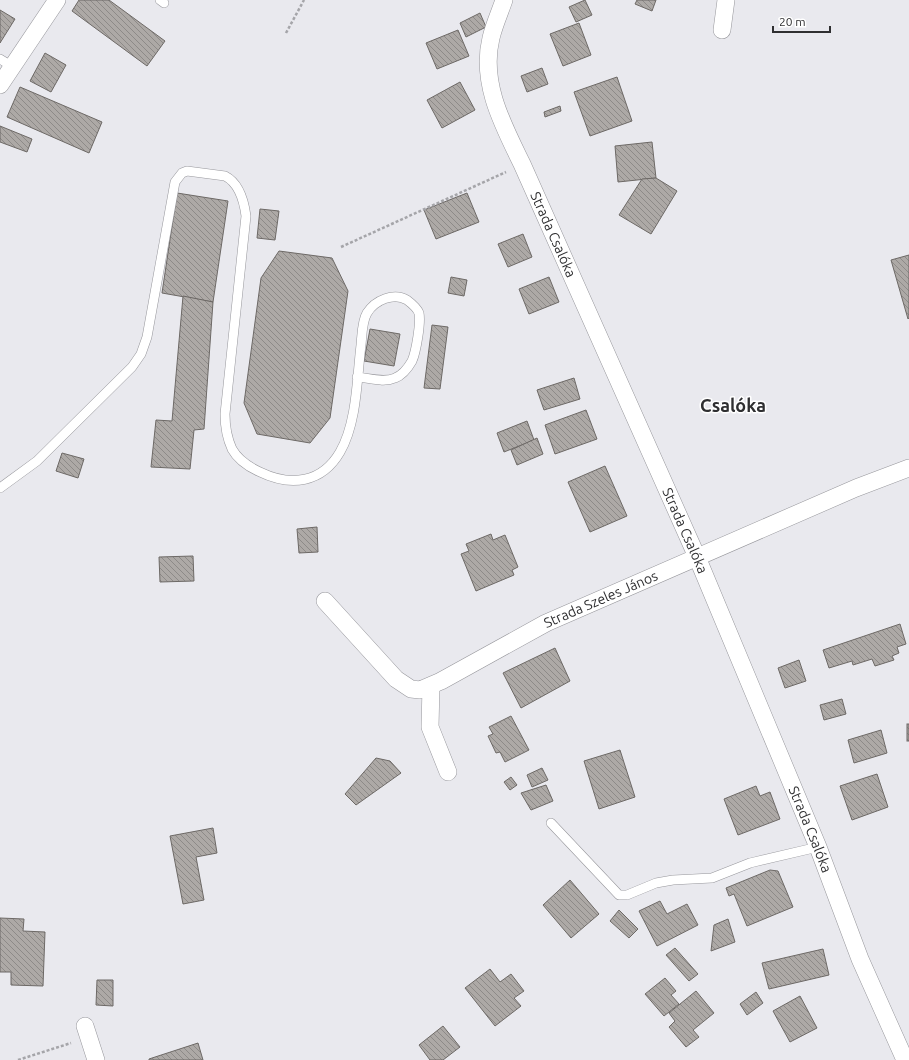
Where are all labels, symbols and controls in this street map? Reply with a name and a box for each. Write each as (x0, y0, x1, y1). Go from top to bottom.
scale bar (773, 8, 830, 34)
text: 20 m (779, 15, 806, 28)
street label: Strada Csalóka (527, 189, 579, 280)
district label: Csalóka (700, 395, 766, 415)
street label: Strada Csalóka (659, 485, 711, 576)
street label: Strada Szeles János (541, 567, 660, 631)
street label: Strada Csalóka (785, 784, 835, 875)

